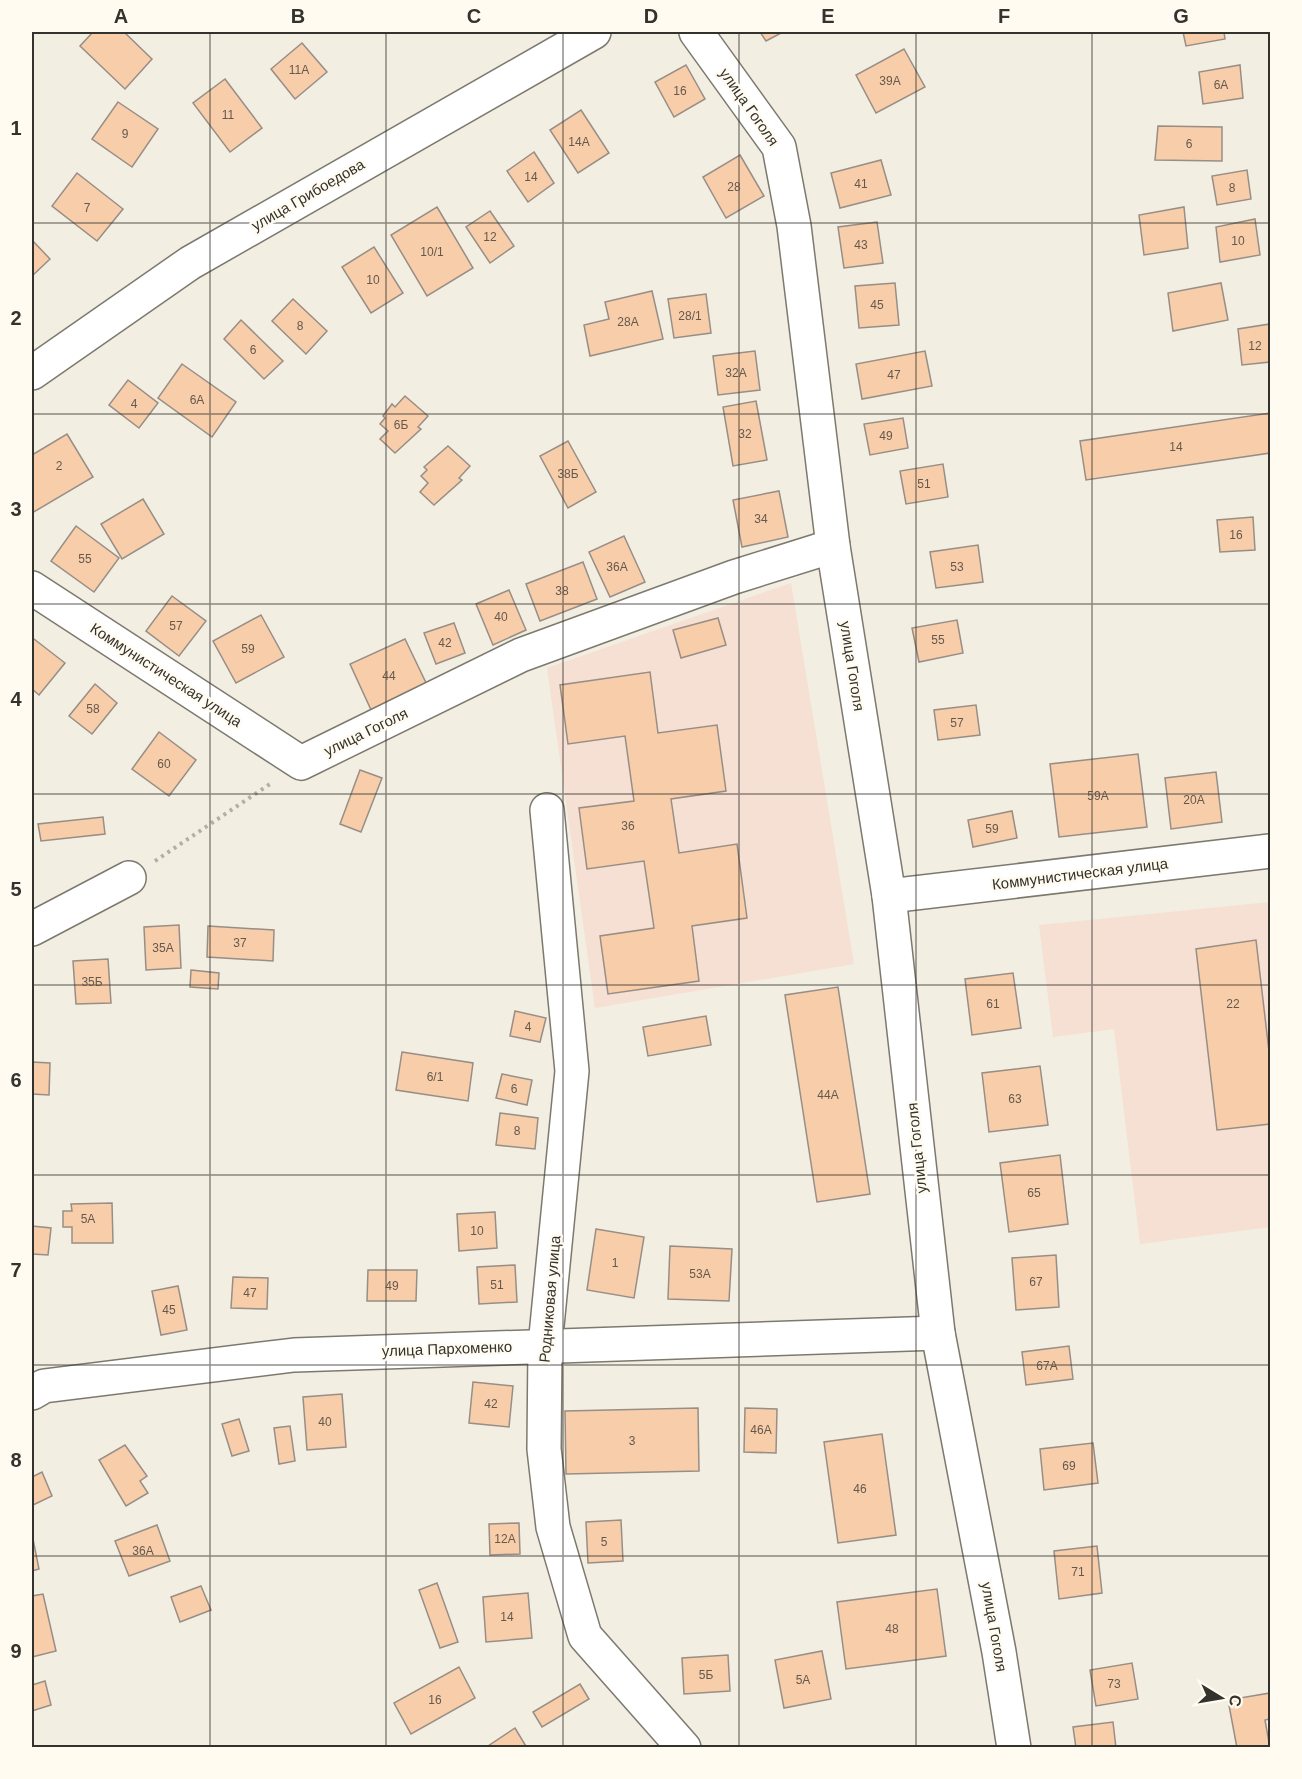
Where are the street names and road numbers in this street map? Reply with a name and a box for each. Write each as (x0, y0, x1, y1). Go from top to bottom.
street label: улица Гоголя (716, 65, 782, 149)
street label: улица Грибоедова (248, 155, 368, 234)
street label: Коммунистическая улица (87, 619, 246, 730)
street label: улица Гоголя (837, 620, 868, 712)
street label: улица Гоголя (321, 704, 410, 759)
street label: Коммунистическая улица (991, 854, 1170, 893)
street label: улица Гоголя (903, 1102, 930, 1194)
street label: Родниковая улица (535, 1234, 564, 1363)
street label: улица Пархоменко (382, 1338, 512, 1359)
street label: улица Гоголя (978, 1581, 1011, 1673)

